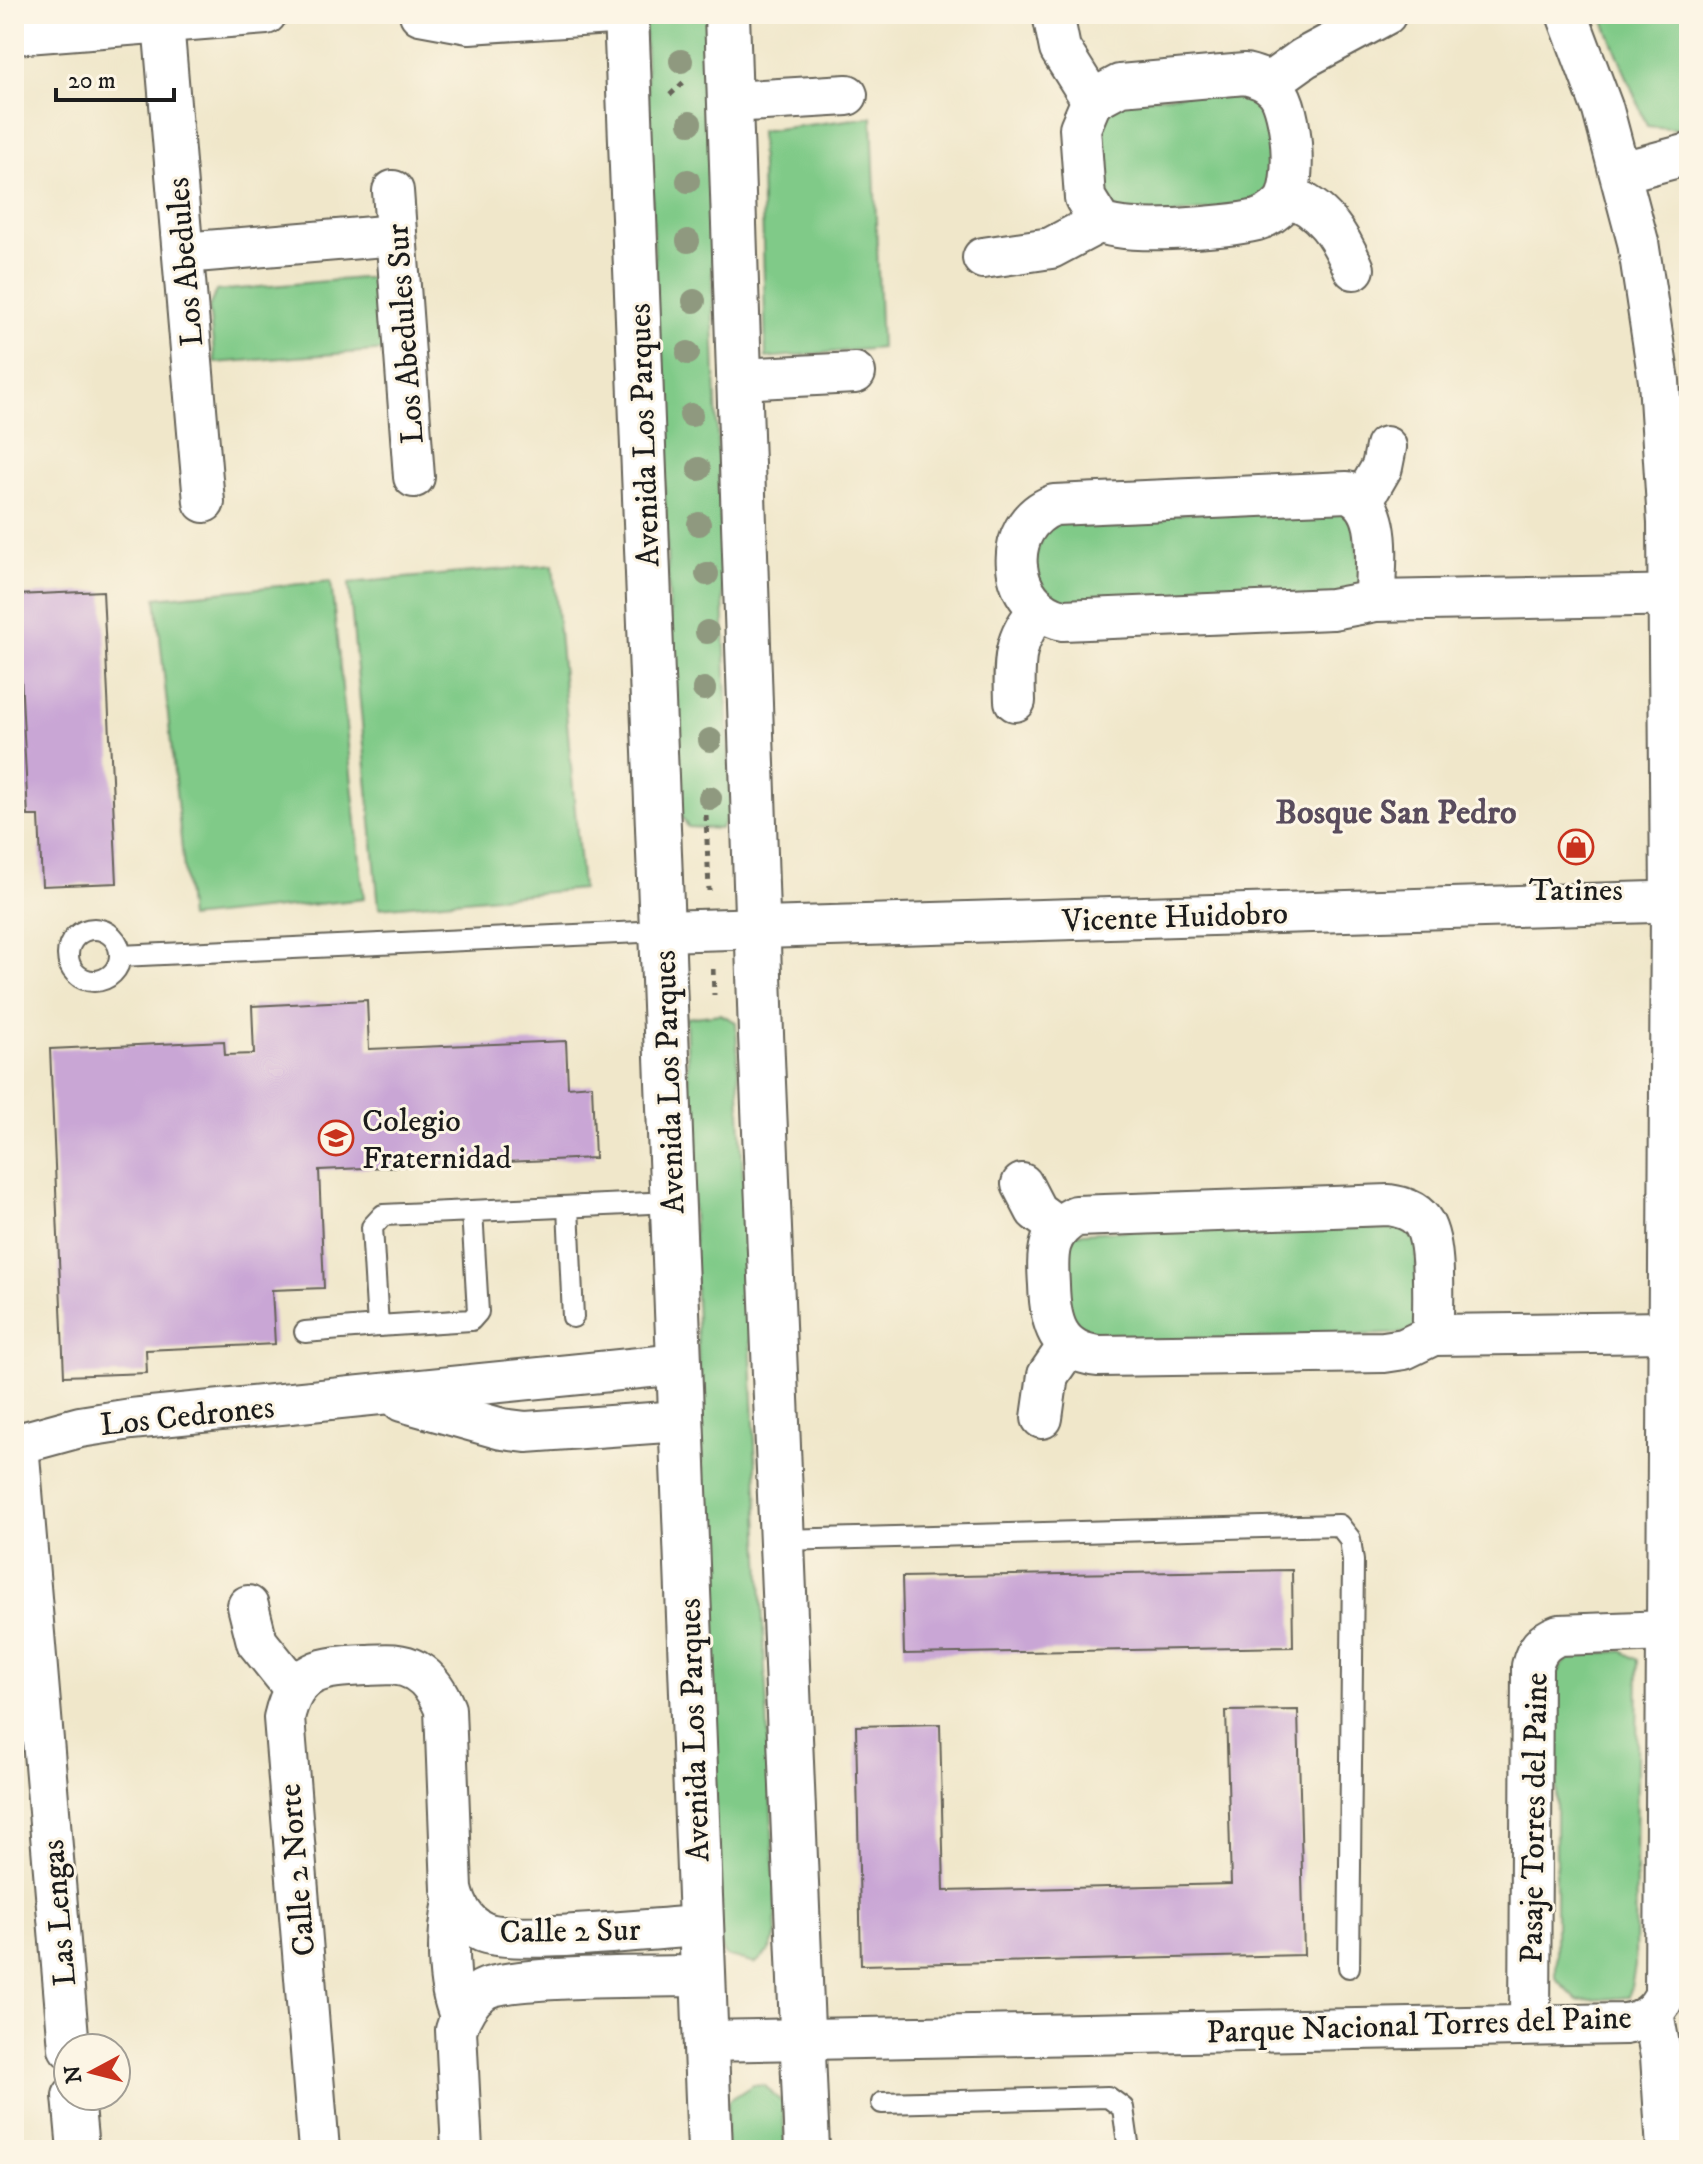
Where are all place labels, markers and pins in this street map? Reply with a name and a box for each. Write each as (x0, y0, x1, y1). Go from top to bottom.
shop icon: Tatines (1557, 828, 1595, 866)
place label: Tatines (1529, 871, 1623, 911)
place label: Colegio Fraternidad (362, 1102, 511, 1179)
school or university icon: Colegio Fraternidad (317, 1119, 355, 1157)

